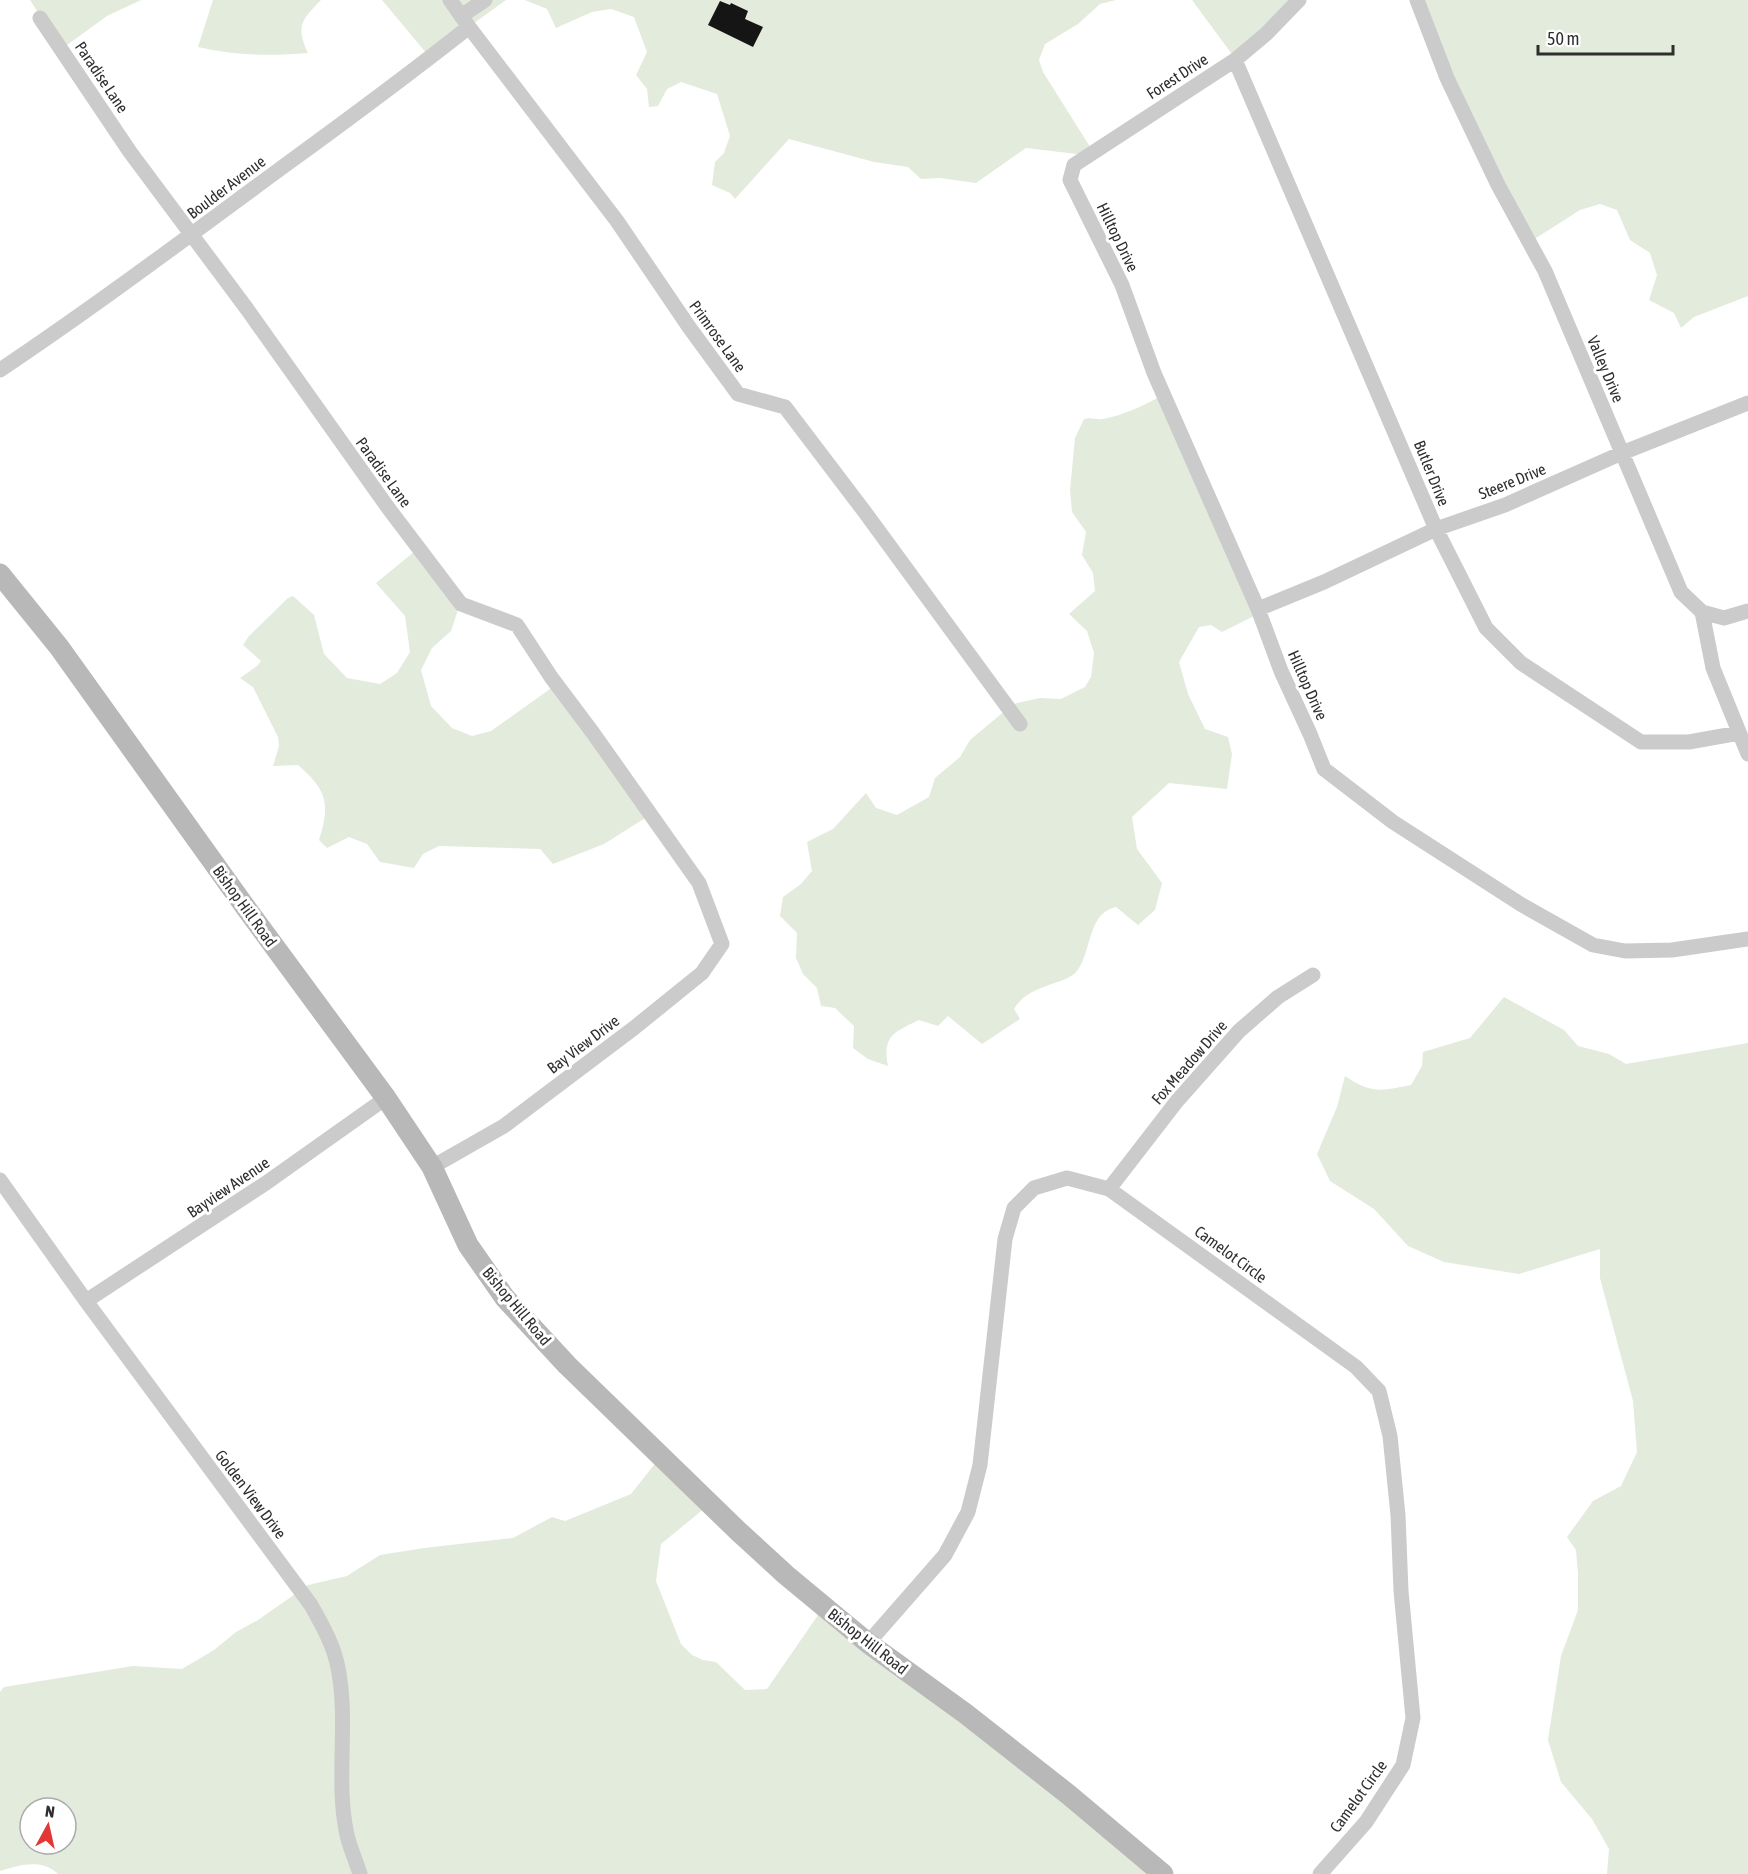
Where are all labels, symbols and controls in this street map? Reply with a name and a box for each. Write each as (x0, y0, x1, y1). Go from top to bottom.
scale bar (1538, 18, 1673, 56)
text: 50 m (1547, 28, 1579, 49)
street label: Paradise Lane (72, 38, 132, 116)
street label: Forest Drive (1143, 50, 1211, 102)
street label: Boulder Avenue (183, 152, 269, 222)
street label: Hilltop Drive (1093, 200, 1142, 275)
street label: Primrose Lane (686, 297, 750, 375)
street label: Valley Drive (1583, 333, 1628, 405)
street label: Paradise Lane (353, 434, 415, 510)
street label: Butler Drive (1411, 438, 1453, 508)
street label: Steere Drive (1476, 459, 1548, 503)
street label: Hilltop Drive (1284, 647, 1331, 723)
street label: Bishop Hill Road (209, 862, 281, 951)
street label: Bay View Drive (544, 1011, 623, 1078)
street label: Fox Meadow Drive (1148, 1016, 1230, 1108)
street label: Bayview Avenue (184, 1153, 273, 1222)
street label: Camelot Circle (1191, 1222, 1271, 1286)
street label: Bishop Hill Road (478, 1263, 555, 1349)
street label: Golden View Drive (212, 1446, 290, 1542)
street label: Bishop Hill Road (824, 1604, 911, 1678)
street label: Camelot Circle (1326, 1756, 1390, 1836)
north arrow (18, 1796, 78, 1856)
text: N (44, 1802, 56, 1821)

